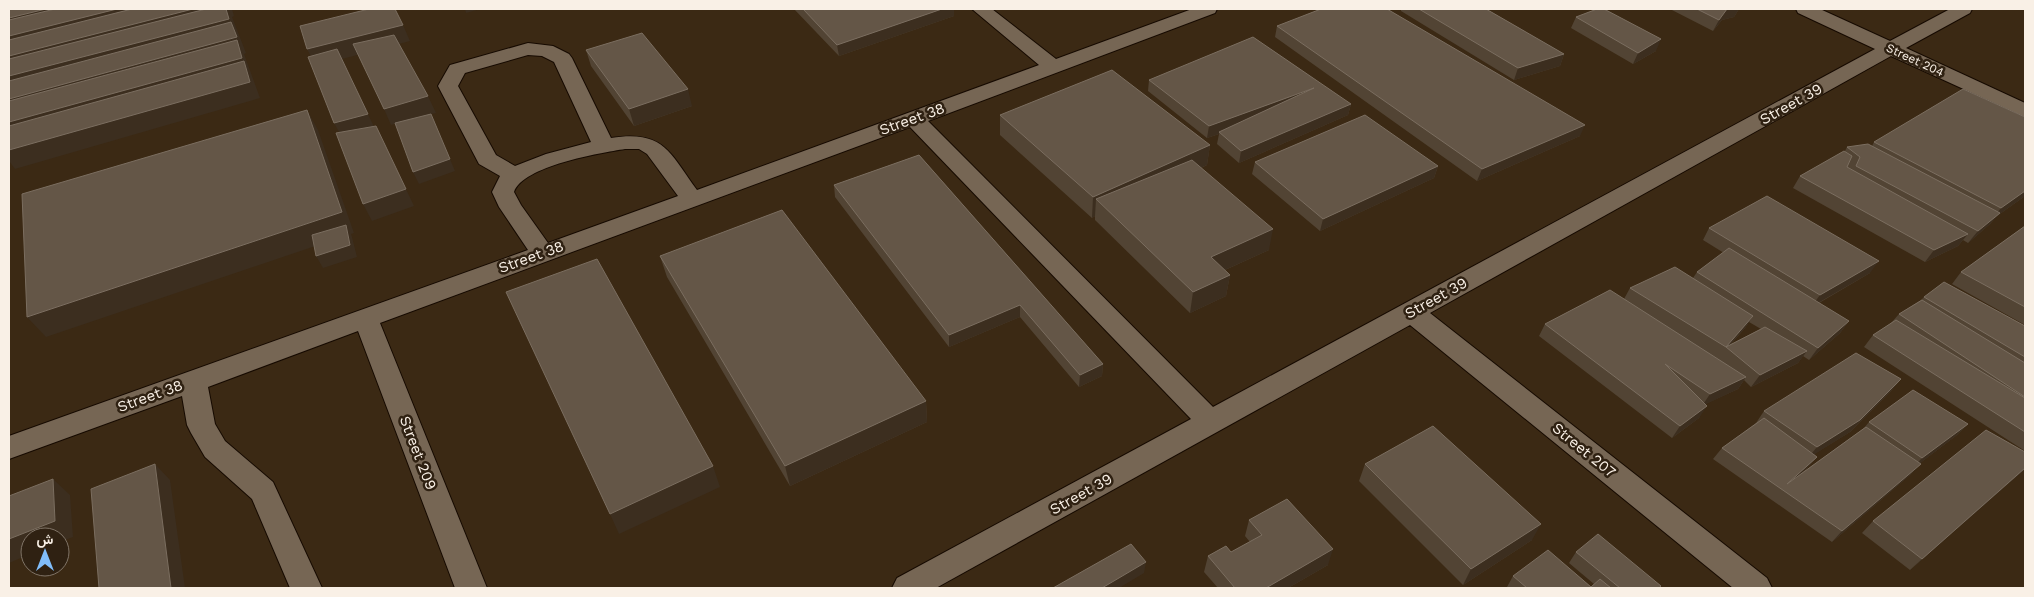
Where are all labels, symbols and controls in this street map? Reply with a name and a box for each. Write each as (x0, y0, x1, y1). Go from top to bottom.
street label: Street 204 (1884, 41, 1946, 79)
street label: Street 39 (1757, 80, 1825, 128)
street label: Street 38 (877, 99, 947, 139)
street label: Street 38 (496, 237, 566, 277)
street label: Street 39 (1402, 274, 1470, 322)
street label: Street 38 (115, 376, 185, 416)
street label: Street 209 (396, 414, 440, 492)
street label: Street 207 (1549, 419, 1619, 481)
street label: Street 39 (1047, 470, 1115, 518)
north arrow (20, 527, 70, 577)
text: ش (37, 531, 54, 548)

